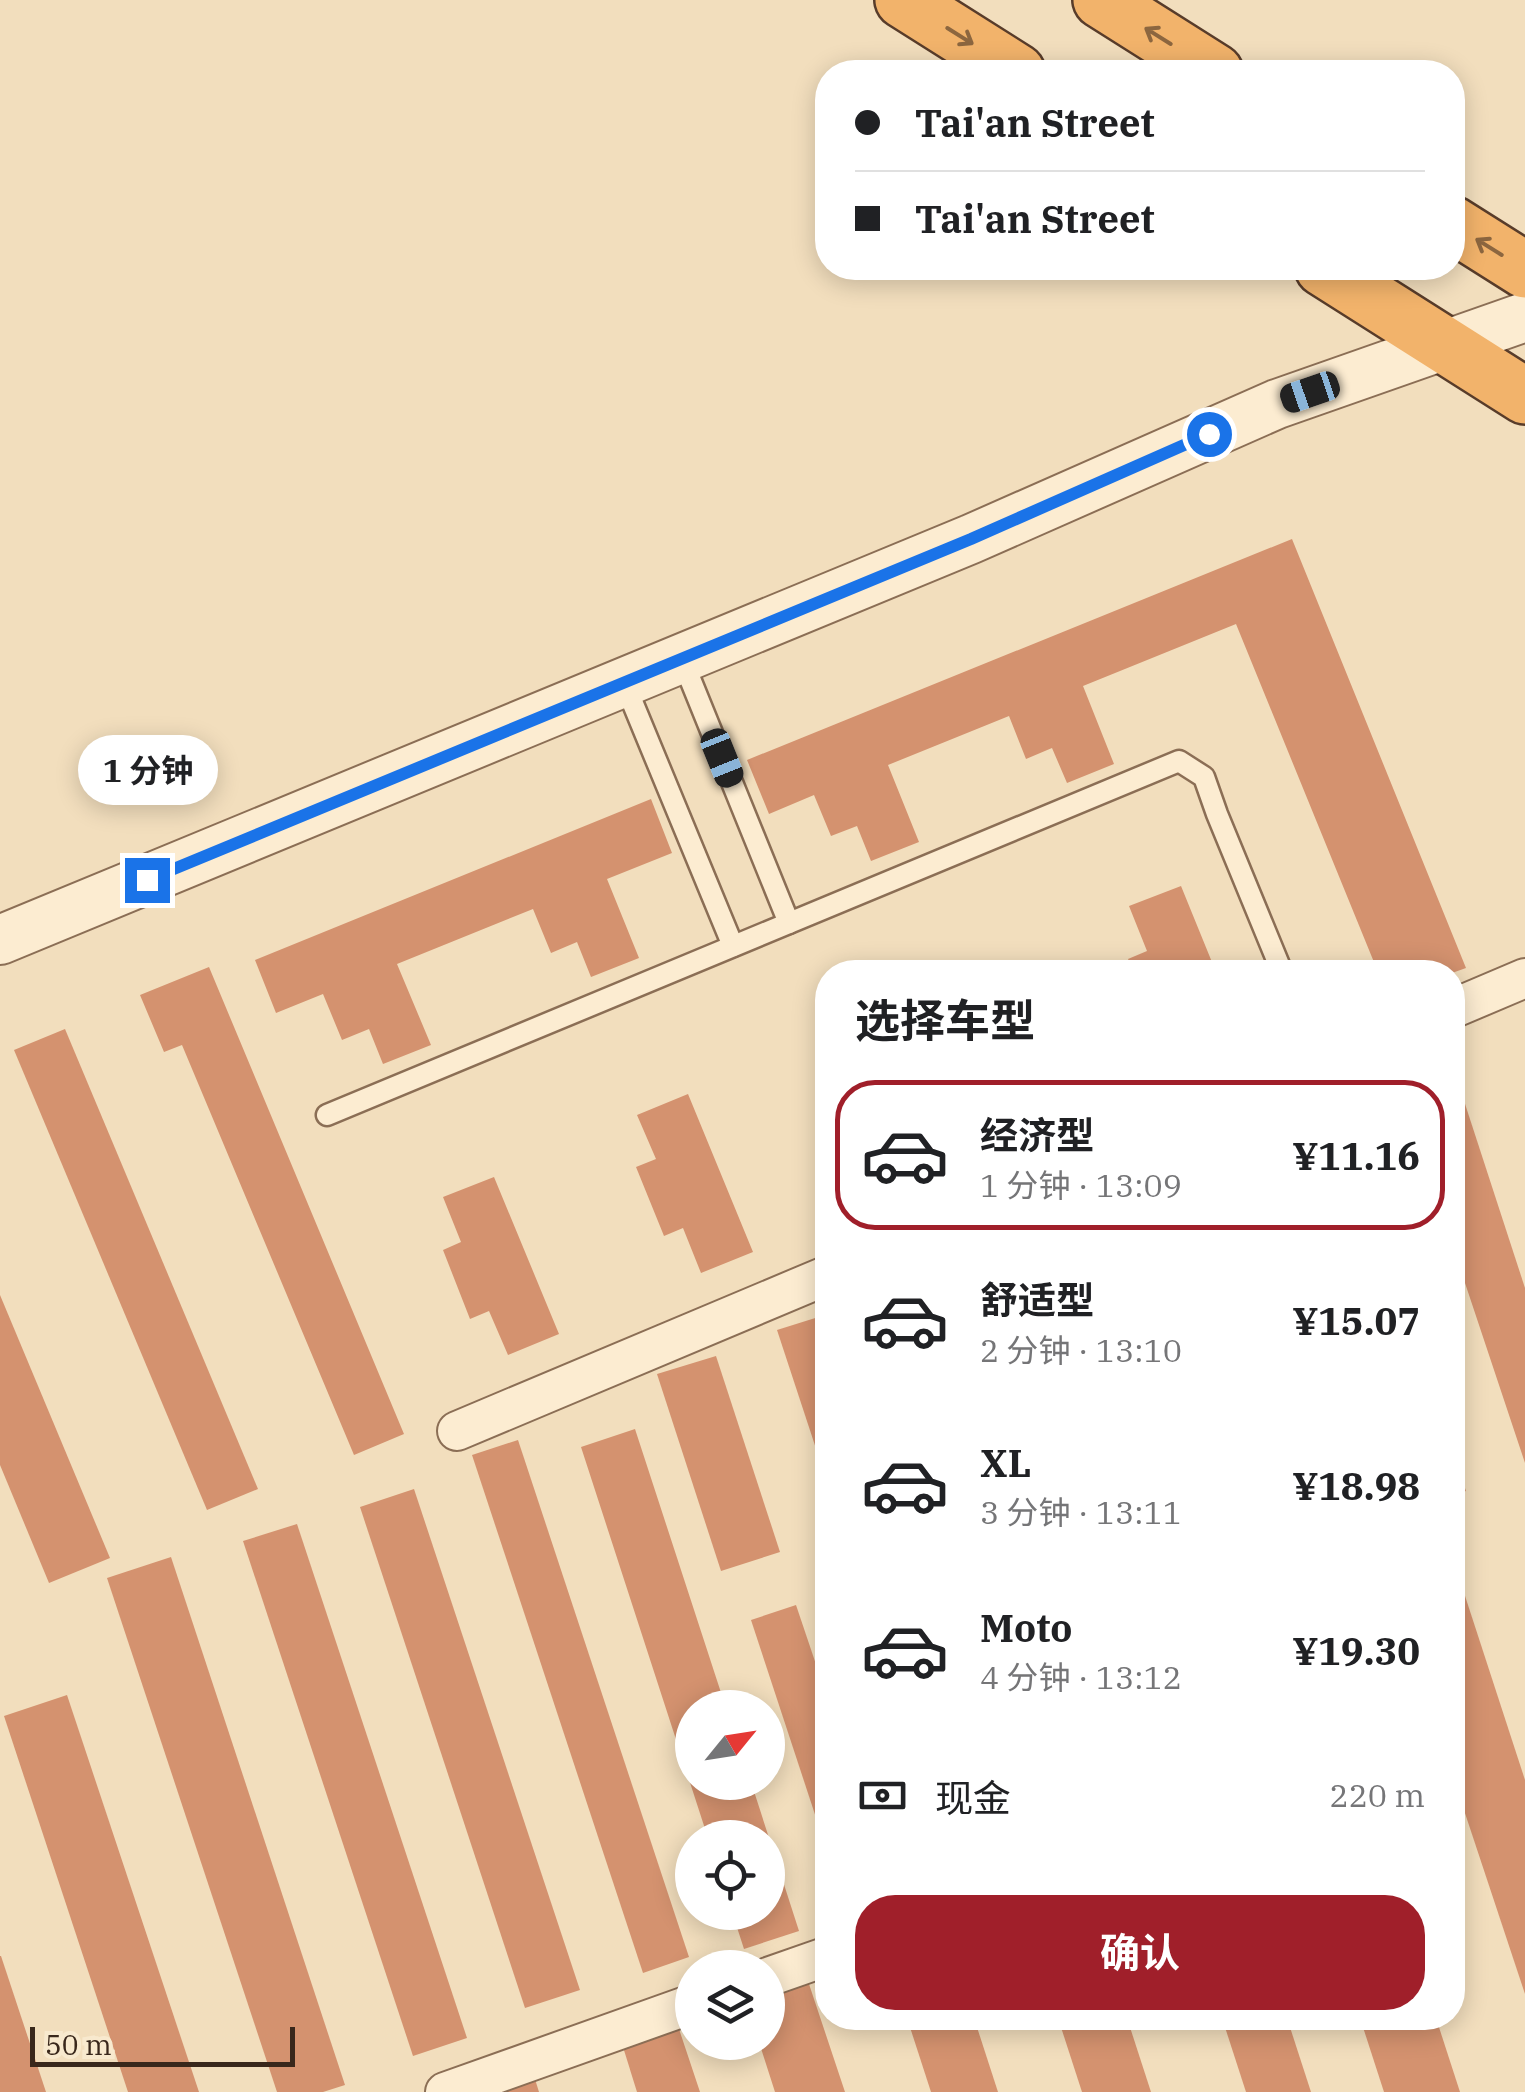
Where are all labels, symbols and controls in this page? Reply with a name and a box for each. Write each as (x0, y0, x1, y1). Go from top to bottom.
one-way arrow (945, 26, 973, 47)
one-way arrow (1144, 26, 1172, 47)
text: Tai'an Street (915, 98, 1155, 147)
text: Tai'an Street (915, 194, 1155, 243)
one-way arrow (1475, 237, 1504, 257)
car (1277, 368, 1343, 416)
route start (1187, 412, 1232, 457)
car (697, 725, 747, 791)
callout: 1 分钟 (77, 735, 217, 805)
text: 1 分钟 (103, 749, 193, 791)
route end (125, 858, 170, 903)
text: 选择车型 (855, 991, 1035, 1049)
icon: car (860, 1110, 950, 1200)
text: 经济型 (980, 1110, 1094, 1159)
text: ¥11.16 (1292, 1131, 1420, 1180)
text: 1 分钟 · 13:09 (980, 1164, 1182, 1206)
icon: car (860, 1275, 950, 1365)
text: 舒适型 (980, 1275, 1094, 1324)
text: ¥15.07 (1292, 1296, 1420, 1345)
text: 2 分钟 · 13:10 (980, 1329, 1182, 1371)
text: XL (980, 1438, 1031, 1487)
icon: car (860, 1440, 950, 1530)
text: ¥18.98 (1292, 1461, 1420, 1510)
text: 3 分钟 · 13:11 (980, 1491, 1182, 1533)
text: Moto (980, 1603, 1072, 1652)
icon: car (860, 1605, 950, 1695)
text: ¥19.30 (1292, 1626, 1420, 1675)
text: 4 分钟 · 13:12 (980, 1656, 1182, 1698)
north arrow (675, 1690, 785, 1800)
map controls (675, 1690, 785, 2060)
icon: cash (855, 1768, 910, 1823)
text: 现金 (935, 1773, 1011, 1822)
text: 220 m (1329, 1774, 1425, 1816)
button: locate (675, 1820, 785, 1930)
button: 确认 (855, 1895, 1425, 2010)
button: layers (675, 1950, 785, 2060)
scale bar (30, 2022, 295, 2066)
text: 50 m (45, 2026, 112, 2063)

